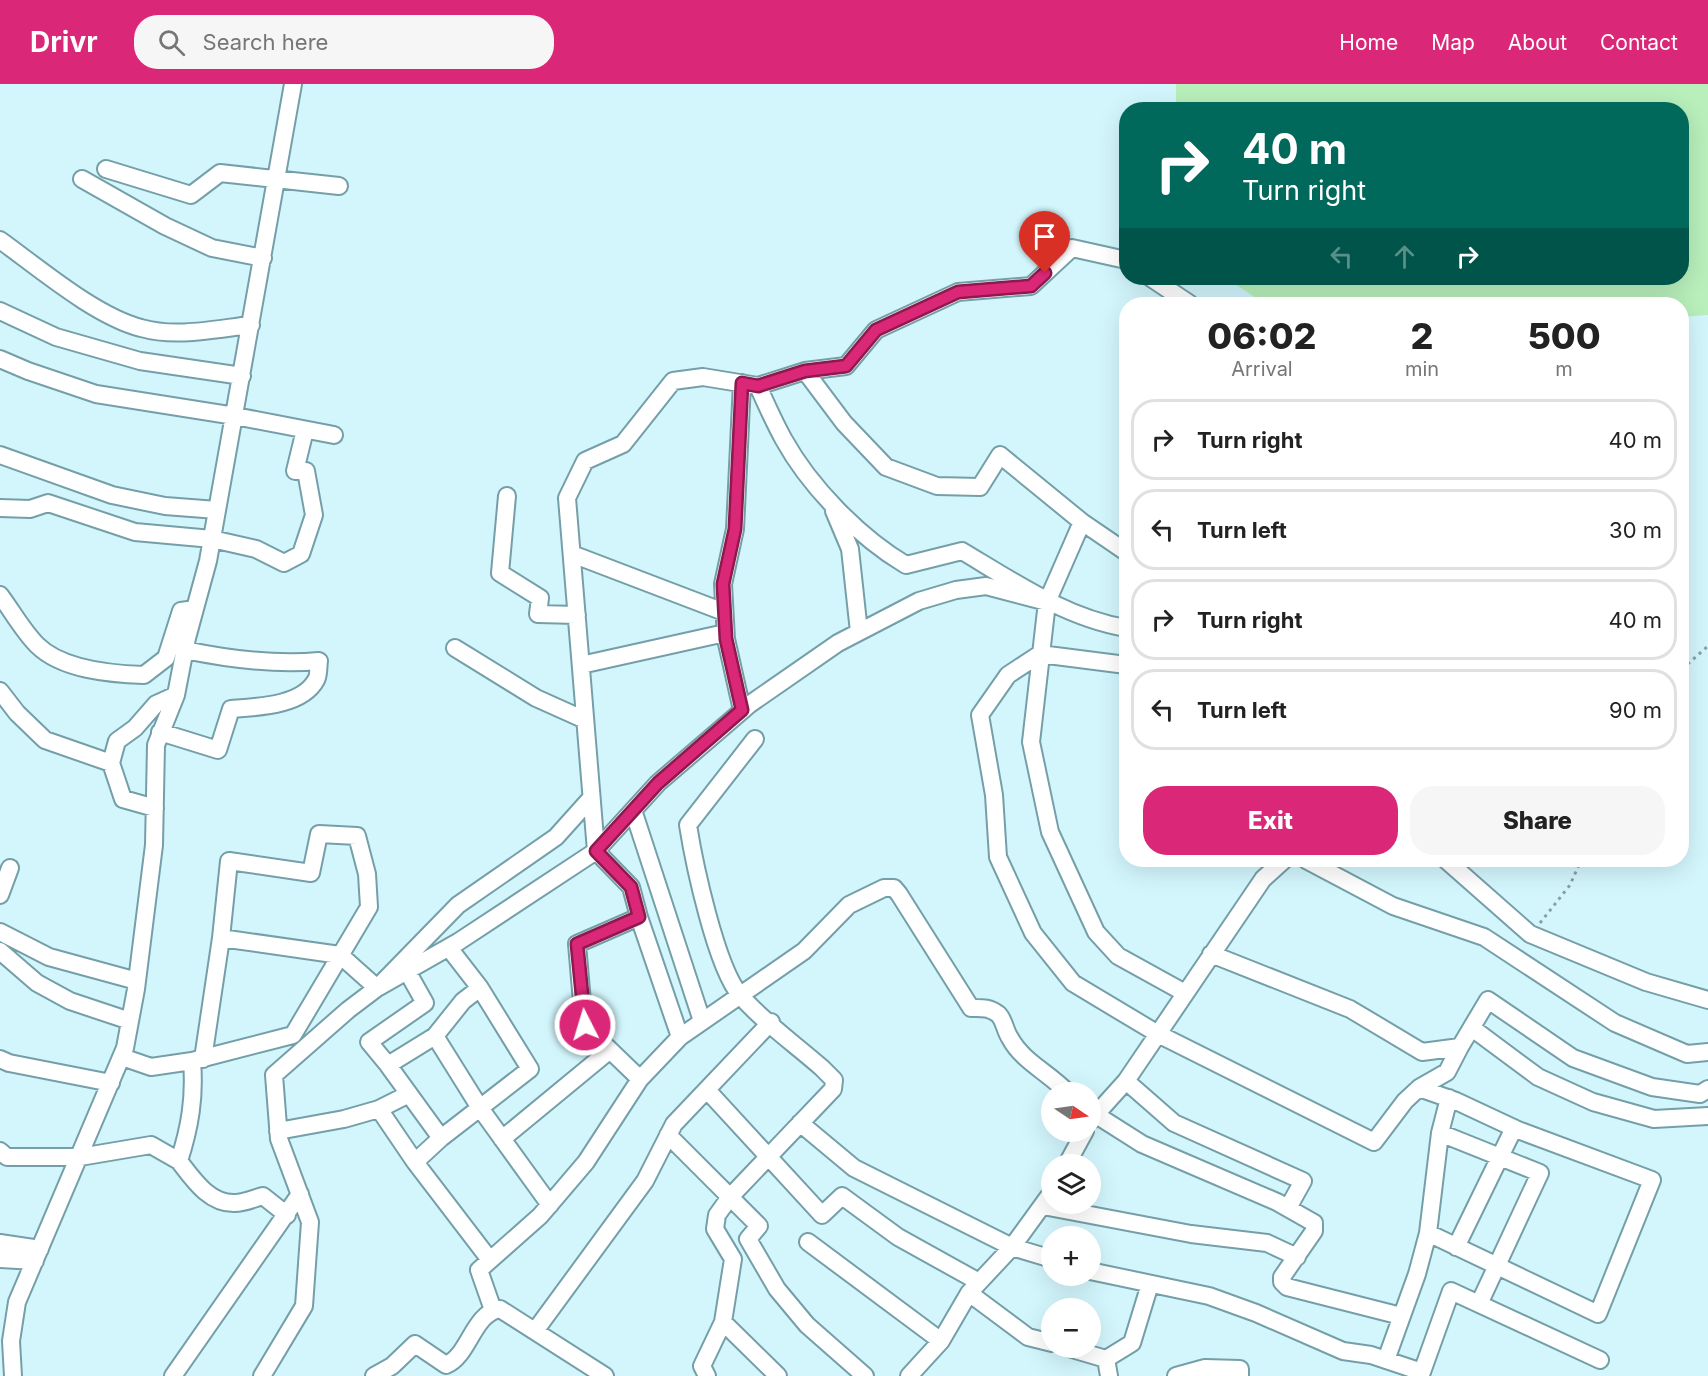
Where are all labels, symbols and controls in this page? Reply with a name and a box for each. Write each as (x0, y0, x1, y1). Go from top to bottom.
search box (134, 15, 554, 69)
text: Drivr (30, 25, 98, 59)
icon: search (155, 26, 188, 59)
text: Search here (203, 29, 328, 55)
text: Home (1339, 30, 1398, 55)
text: Map (1431, 30, 1475, 55)
text: About (1508, 30, 1567, 55)
text: Contact (1600, 30, 1678, 55)
text: 40 m (1242, 123, 1347, 174)
icon: right (1143, 126, 1221, 204)
text: Turn right (1242, 174, 1366, 207)
pin (1019, 211, 1070, 273)
icon: arrive (1028, 220, 1061, 253)
icon: left (1325, 240, 1358, 273)
icon: ahead (1388, 240, 1421, 273)
icon: right (1451, 240, 1484, 273)
text: 06:02 (1207, 314, 1317, 358)
text: 2 (1411, 314, 1433, 358)
text: 500 (1527, 314, 1601, 358)
text: Arrival (1231, 357, 1293, 381)
text: min (1405, 357, 1439, 381)
text: m (1555, 357, 1573, 381)
icon: right (1146, 423, 1179, 456)
text: Turn right (1197, 427, 1303, 453)
text: 40 m (1608, 427, 1662, 453)
icon: left (1146, 513, 1179, 546)
text: Turn left (1197, 517, 1287, 543)
text: 30 m (1609, 517, 1662, 543)
icon: right (1146, 603, 1179, 636)
text: Turn right (1197, 607, 1303, 633)
text: 40 m (1608, 607, 1662, 633)
icon: left (1146, 693, 1179, 726)
text: Turn left (1197, 697, 1287, 723)
text: 90 m (1609, 697, 1662, 723)
button: Exit (1143, 786, 1398, 855)
button: Share (1410, 786, 1665, 855)
position arrow (553, 993, 617, 1057)
north arrow (1041, 1082, 1101, 1142)
map controls (1041, 1082, 1101, 1358)
button: layers (1041, 1154, 1101, 1214)
button: + (1041, 1226, 1101, 1286)
button: − (1041, 1298, 1101, 1358)

